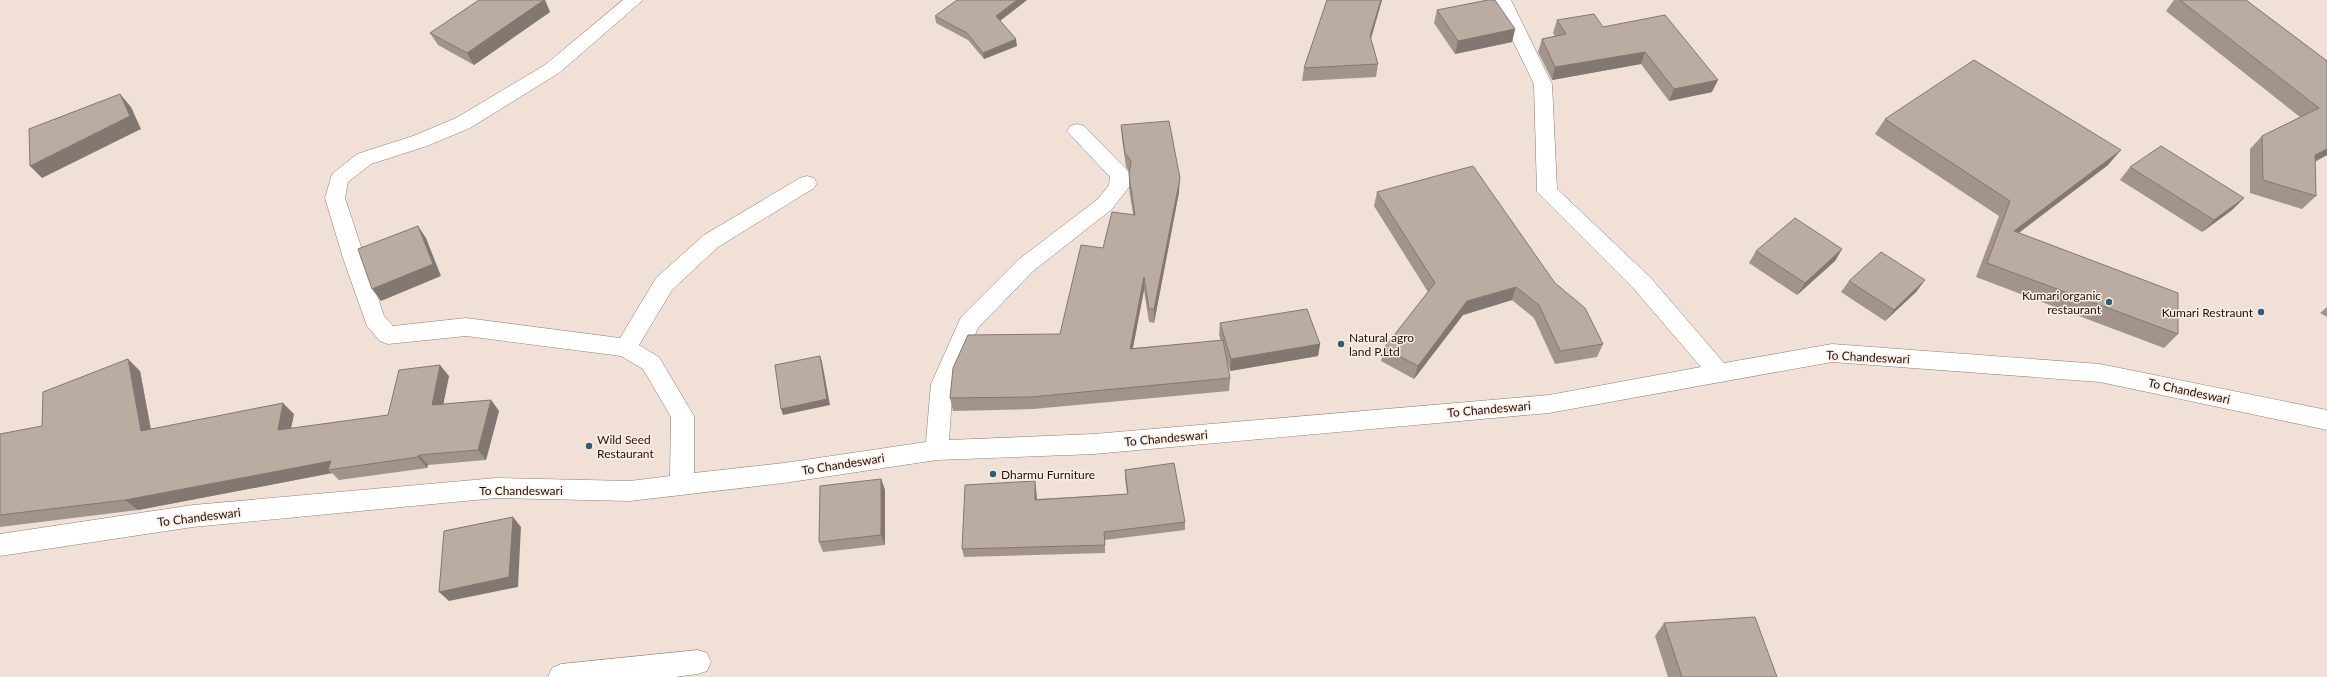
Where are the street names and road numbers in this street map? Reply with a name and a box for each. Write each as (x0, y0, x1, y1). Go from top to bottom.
street label: To Chandeswari (1826, 347, 1910, 367)
street label: To Chandeswari (2147, 375, 2232, 407)
street label: To Chandeswari (1447, 398, 1531, 420)
street label: To Chandeswari (1124, 427, 1208, 449)
street label: To Chandeswari (800, 450, 886, 478)
street label: To Chandeswari (479, 483, 563, 498)
street label: To Chandeswari (157, 504, 242, 530)

